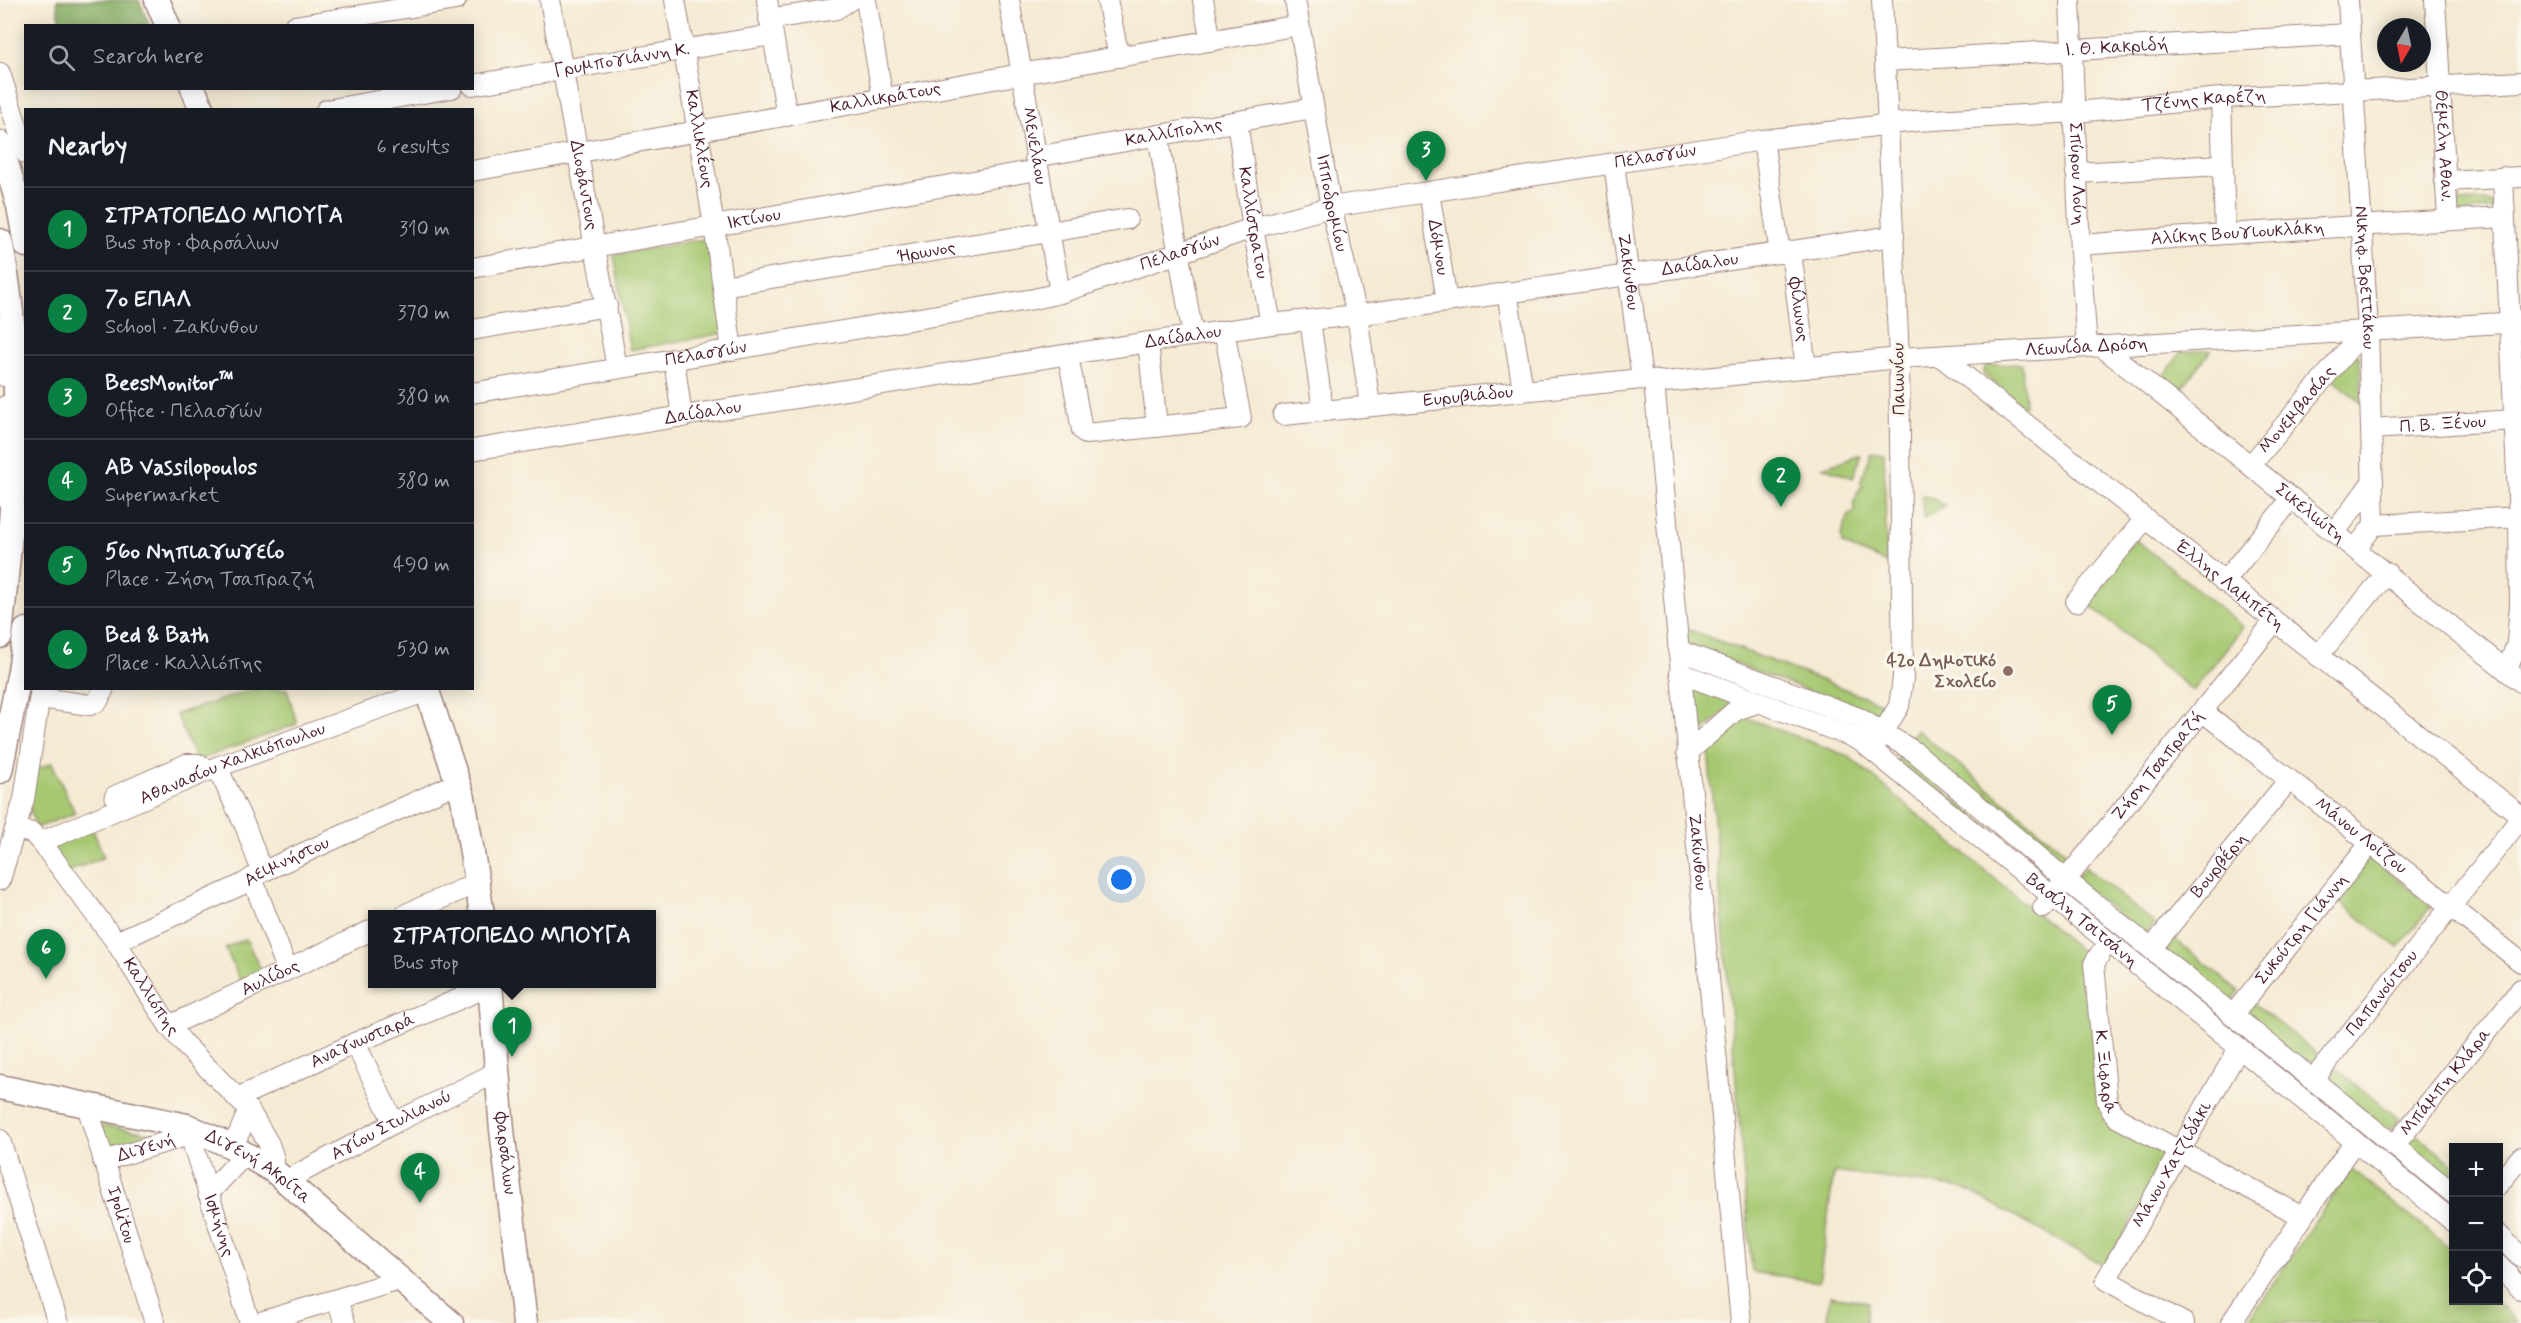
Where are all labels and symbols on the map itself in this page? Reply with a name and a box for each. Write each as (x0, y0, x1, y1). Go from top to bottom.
north arrow (2377, 18, 2431, 72)
street label: Ι. Θ. Κακριδή (2064, 33, 2169, 63)
street label: Γρυμπογιάννη Κ. (552, 37, 692, 83)
street label: Καλλικράτους (828, 76, 943, 120)
street label: Τζένης Καρέζη (2141, 84, 2267, 118)
street label: Καλλικλέους (679, 88, 719, 190)
street label: Θέμελη Αθαν. (2428, 89, 2459, 202)
street label: Μενελάου (1016, 105, 1053, 187)
street label: Καλλίπολης (1123, 112, 1224, 153)
street label: Σπύρου Λούη (2063, 122, 2091, 226)
pin: 3 (1406, 132, 1446, 181)
street label: Διοφάντους (564, 138, 604, 232)
street label: Πελασγών (1613, 139, 1698, 175)
street label: Ιπποδρομίου (1310, 152, 1353, 254)
street label: Καλλίστρατου (1232, 165, 1274, 281)
street label: Ικτίνου (725, 203, 783, 236)
street label: Νικηφ. Βρεττάκου (2348, 205, 2381, 350)
street label: Αλίκης Βουγιουκλάκη (2150, 216, 2325, 252)
street label: Δόμνου (1422, 217, 1455, 277)
street label: Πελασγών (1137, 228, 1223, 277)
street label: Ζακύνθου (1611, 232, 1645, 312)
street label: Ήρωνος (895, 236, 957, 269)
street label: Δαίδαλου (1660, 247, 1740, 282)
street label: Φίλωνος (1782, 275, 1815, 343)
street label: Δαίδαλου (1143, 320, 1223, 355)
street label: Λεωνίδα Δρόση (2024, 332, 2149, 363)
street label: Πελασγών (663, 335, 749, 373)
street label: Παιωνίου (1886, 343, 1912, 415)
street label: Μονεμβασίας (2253, 361, 2341, 459)
street label: Ευρυβιάδου (1422, 380, 1514, 413)
street label: Δαίδαλου (663, 395, 743, 431)
street label: Π. Β. Ξένου (2399, 410, 2487, 439)
pin: 2 (1762, 458, 1800, 507)
street label: Σικελιώτη (2270, 478, 2351, 549)
street label: Έλλης Λαμπέτη (2170, 535, 2290, 637)
place label: 42ο Δημοτικό Σχολείο (1886, 649, 1996, 694)
marker: 42ο Δημοτικό Σχολείο (2001, 664, 2015, 678)
pin: 5 (2092, 686, 2132, 735)
street label: Ζήση Τσαπραζή (2106, 705, 2210, 826)
street label: Αθανασίου Χαλκιόπουλου (136, 717, 329, 811)
street label: Μάνου Λοΐζου (2309, 792, 2412, 880)
street label: Ζακύνθου (1682, 813, 1713, 891)
street label: Βουρβέρη (2185, 828, 2253, 903)
street label: Αειμνήστου (239, 831, 333, 892)
your location (1107, 865, 1136, 894)
street label: Βασίλη Τσιτσάνη (2021, 868, 2143, 973)
street label: Συκούτρη Γιάννη (2250, 869, 2354, 990)
pin: 6 (26, 930, 66, 979)
street label: Παπανούτσου (2340, 945, 2424, 1041)
street label: Καλλιόπης (117, 953, 184, 1041)
street label: Αυλίδος (237, 954, 303, 1002)
street label: Αναγνωσταρά (306, 1007, 418, 1074)
pin: 1 (492, 1008, 532, 1057)
street label: Μπάμπη Κλάρα (2394, 1023, 2497, 1141)
street label: Κ. Ξιφαρά (2088, 1029, 2123, 1118)
street label: Αγίου Στυλιανού (327, 1084, 456, 1166)
street label: Μάνου Χατζιδάκι (2126, 1097, 2218, 1232)
street label: Φαρσάλων (488, 1110, 522, 1196)
street label: Διγενή Ακρίτα (201, 1124, 316, 1209)
street label: Διγενή (114, 1128, 178, 1168)
pin: 4 (400, 1154, 440, 1203)
street label: Ipolitou (101, 1183, 141, 1246)
street label: Ισμήνης (197, 1190, 240, 1260)

